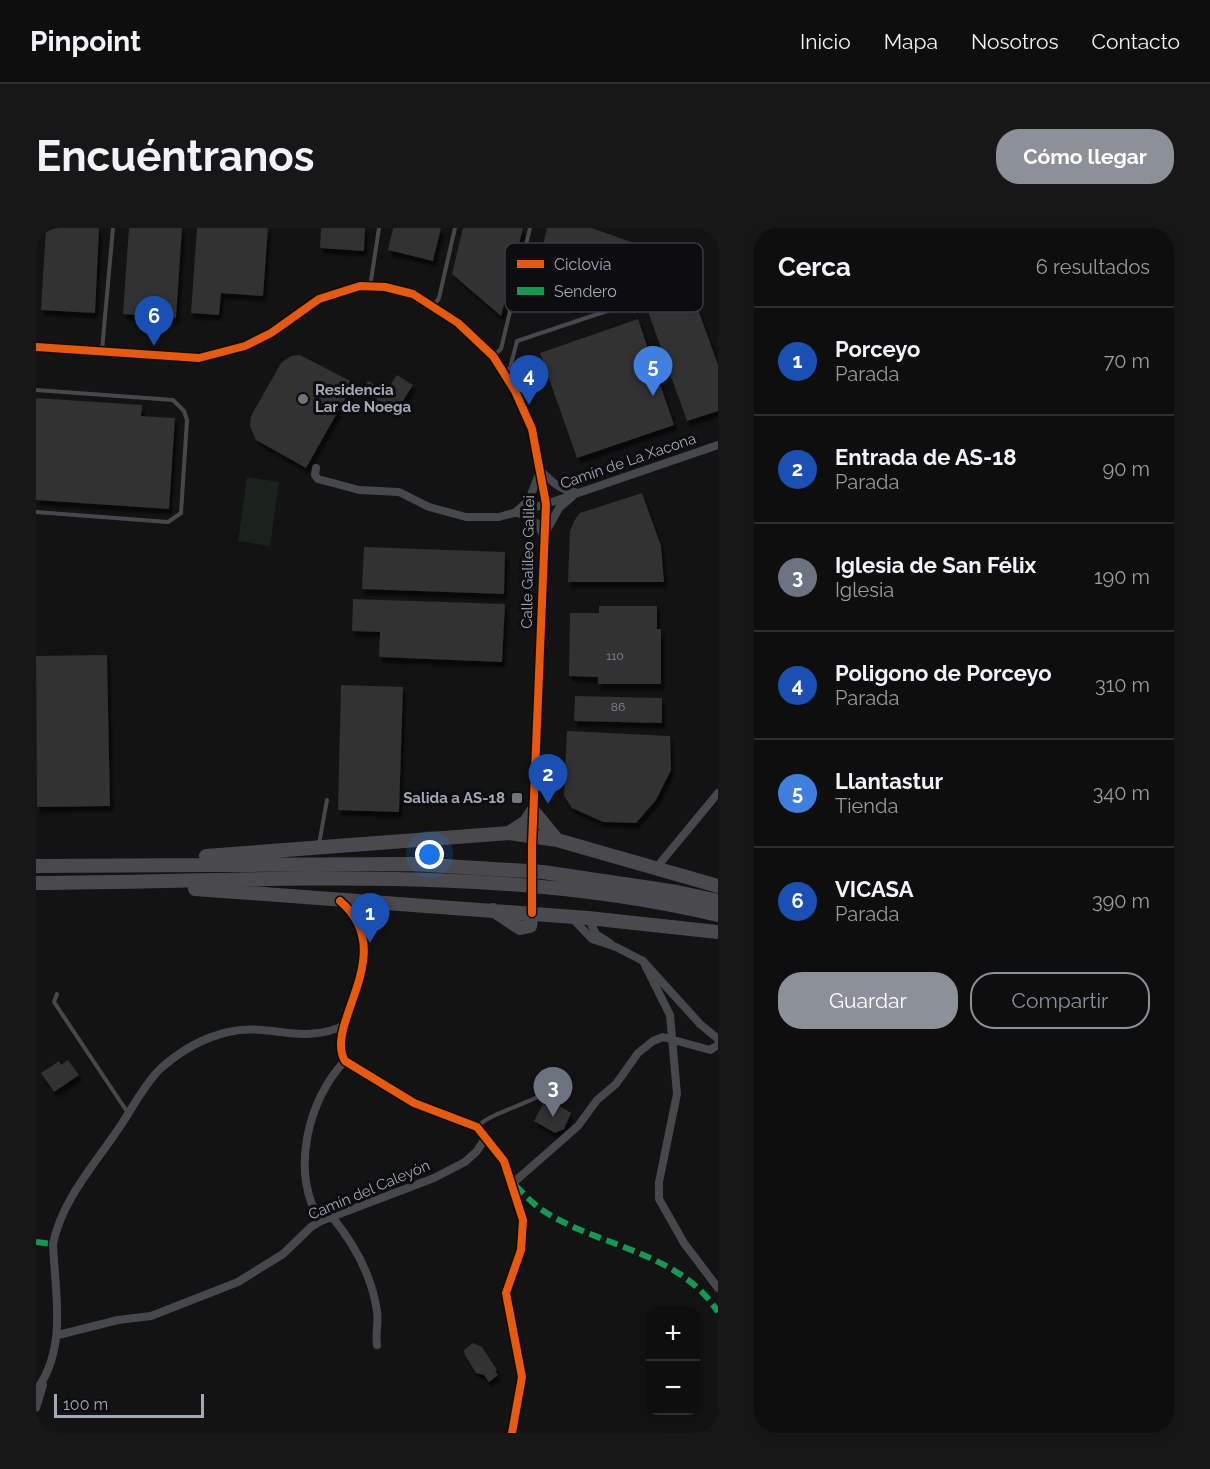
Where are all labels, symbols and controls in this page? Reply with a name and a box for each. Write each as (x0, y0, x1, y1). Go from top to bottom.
text: Pinpoint (30, 25, 141, 58)
text: Inicio (800, 29, 851, 54)
text: Mapa (884, 29, 938, 54)
text: Nosotros (971, 29, 1059, 54)
text: Contacto (1092, 29, 1180, 54)
button: Cómo llegar (996, 129, 1174, 184)
text: Encuéntranos (36, 132, 315, 181)
legend (505, 243, 703, 312)
text: Cerca (778, 252, 851, 282)
text: Ciclovía (554, 255, 612, 274)
text: 6 resultados (1036, 255, 1150, 279)
text: Sendero (554, 282, 617, 301)
pin: 6 (134, 296, 174, 346)
text: Porceyo (835, 336, 920, 362)
pin: 5 (634, 346, 672, 396)
text: 1 (793, 349, 802, 373)
text: 70 m (1104, 349, 1150, 373)
pin: 4 (510, 356, 548, 405)
text: Parada (835, 362, 899, 386)
place label: Residencia Lar de Noega (315, 381, 412, 416)
marker: Residencia Lar de Noega (296, 392, 310, 406)
street label: Camín de La Xacona (558, 429, 698, 493)
text: Entrada de AS-18 (835, 444, 1016, 470)
text: 2 (792, 457, 803, 481)
text: 90 m (1103, 457, 1150, 481)
text: Parada (835, 470, 899, 494)
street label: Calle Galileo Galilei (518, 495, 538, 629)
text: Iglesia de San Félix (835, 552, 1036, 578)
text: 3 (792, 565, 803, 589)
text: 190 m (1094, 565, 1150, 589)
text: Iglesia (835, 578, 894, 602)
house number: 110 (606, 649, 624, 663)
text: Poligono de Porceyo (835, 660, 1052, 686)
text: 4 (792, 673, 803, 697)
text: 310 m (1095, 673, 1150, 697)
text: Parada (835, 686, 899, 710)
house number: 86 (611, 700, 625, 714)
pin: 2 (528, 754, 568, 804)
text: Llantastur (835, 768, 943, 794)
text: 5 (792, 781, 803, 805)
text: 340 m (1093, 781, 1150, 805)
place label: Salida a AS-18 (403, 789, 505, 807)
marker: Salida a AS-18 (510, 791, 524, 805)
text: Tienda (835, 794, 898, 818)
your location (415, 840, 444, 869)
text: VICASA (835, 876, 914, 902)
text: 6 (791, 889, 804, 913)
text: 390 m (1092, 889, 1150, 913)
pin: 1 (350, 894, 390, 943)
text: Parada (835, 902, 899, 926)
button: Guardar (778, 972, 958, 1029)
button: Compartir (970, 972, 1150, 1029)
pin: 3 (534, 1068, 572, 1117)
street label: Camín del Caleyón (305, 1156, 433, 1224)
map controls (646, 1307, 700, 1415)
button: + (646, 1307, 700, 1361)
button: − (646, 1361, 700, 1415)
scale bar (54, 1391, 204, 1418)
text: 100 m (63, 1395, 108, 1414)

